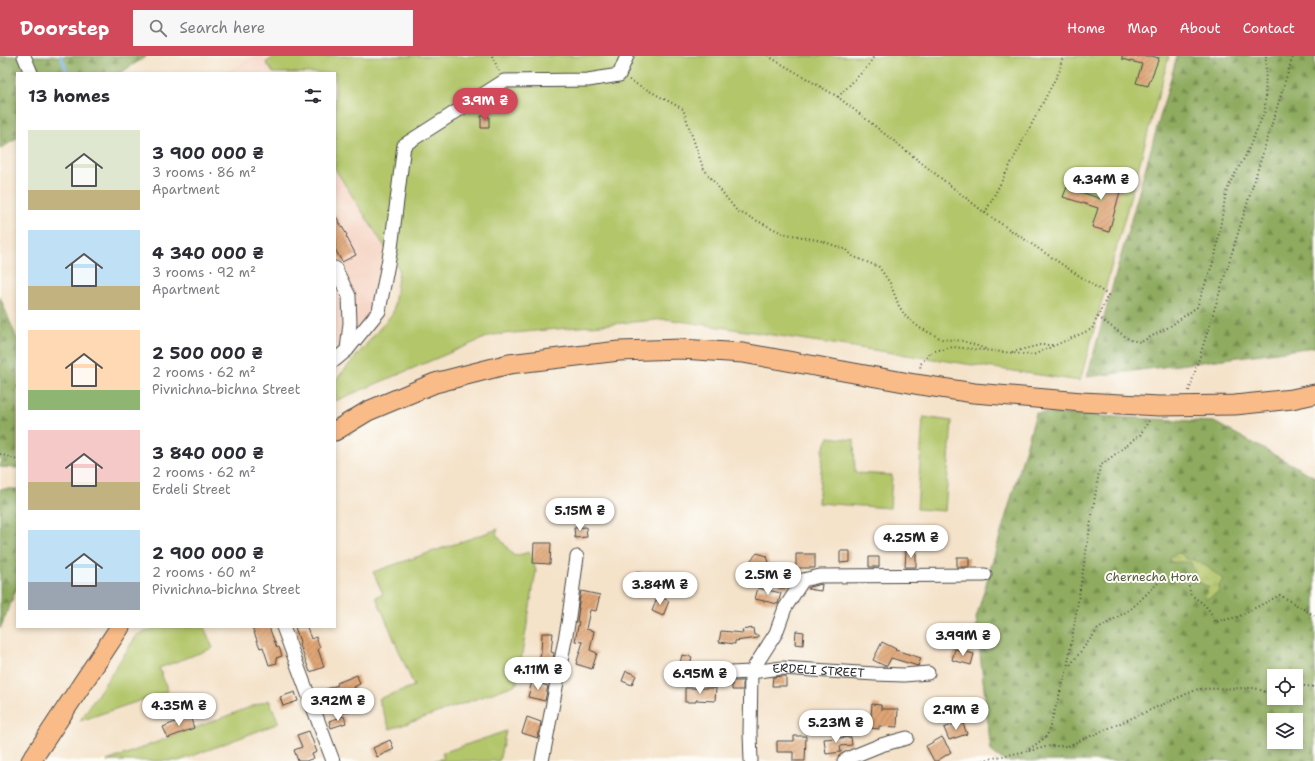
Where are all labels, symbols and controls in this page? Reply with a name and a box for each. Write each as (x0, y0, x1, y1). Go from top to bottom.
search box (133, 10, 413, 46)
text: Doorstep (20, 16, 109, 41)
icon: search (147, 17, 169, 39)
text: Search here (179, 18, 265, 38)
text: Home (1067, 19, 1106, 37)
text: Map (1128, 19, 1158, 37)
text: About (1180, 19, 1221, 37)
text: Contact (1243, 19, 1295, 37)
text: 13 homes (28, 85, 110, 107)
icon: filters (302, 85, 324, 107)
pin: 3.9M ₴ (452, 88, 518, 122)
text: 3.9M ₴ (462, 92, 508, 109)
text: 3 900 000 ₴ (152, 142, 264, 164)
icon: home (60, 146, 108, 194)
text: 3 rooms · 86 m² (152, 164, 256, 181)
pin: 4.34M ₴ (1064, 167, 1138, 201)
text: 4.34M ₴ (1073, 171, 1129, 188)
text: Apartment (152, 181, 220, 198)
text: 4 340 000 ₴ (152, 242, 264, 264)
icon: home (60, 246, 108, 294)
text: 3 rooms · 92 m² (152, 264, 256, 281)
text: Apartment (152, 281, 220, 298)
text: 2 500 000 ₴ (152, 342, 263, 364)
icon: home (60, 346, 108, 394)
text: 2 rooms · 62 m² (152, 364, 256, 381)
text: Pivnichna-bichna Street (152, 381, 301, 398)
text: 3 840 000 ₴ (152, 442, 264, 464)
icon: home (60, 446, 108, 494)
text: 2 rooms · 62 m² (152, 464, 256, 481)
text: Erdeli Street (152, 481, 231, 498)
pin: 5.15M ₴ (543, 498, 617, 532)
text: 5.15M ₴ (555, 502, 605, 519)
pin: 4.25M ₴ (874, 525, 948, 559)
text: 4.25M ₴ (883, 529, 939, 546)
text: 2 900 000 ₴ (152, 542, 264, 564)
icon: home (60, 546, 108, 594)
pin: 2.5M ₴ (735, 562, 801, 596)
text: 2 rooms · 60 m² (152, 564, 256, 581)
text: 2.5M ₴ (744, 566, 792, 583)
park label: Chernecha Hora (1105, 569, 1199, 585)
pin: 3.84M ₴ (623, 572, 697, 606)
text: 3.84M ₴ (632, 576, 688, 593)
text: Pivnichna-bichna Street (152, 581, 301, 598)
pin: 3.99M ₴ (926, 623, 1000, 657)
text: 3.99M ₴ (935, 627, 991, 644)
pin: 4.11M ₴ (501, 657, 575, 691)
street label: ERDELI STREET (772, 660, 866, 681)
text: 4.11M ₴ (513, 661, 563, 678)
pin: 6.95M ₴ (663, 661, 737, 695)
text: 6.95M ₴ (673, 665, 727, 682)
map controls (1267, 669, 1303, 749)
button: locate (1267, 669, 1303, 705)
pin: 3.92M ₴ (301, 688, 375, 722)
text: 3.92M ₴ (310, 692, 366, 709)
pin: 4.35M ₴ (142, 693, 216, 727)
text: 4.35M ₴ (151, 697, 207, 714)
pin: 2.9M ₴ (923, 697, 989, 731)
text: 2.9M ₴ (933, 701, 979, 718)
pin: 5.23M ₴ (799, 710, 873, 744)
button: layers (1267, 713, 1303, 749)
text: 5.23M ₴ (808, 714, 864, 731)

